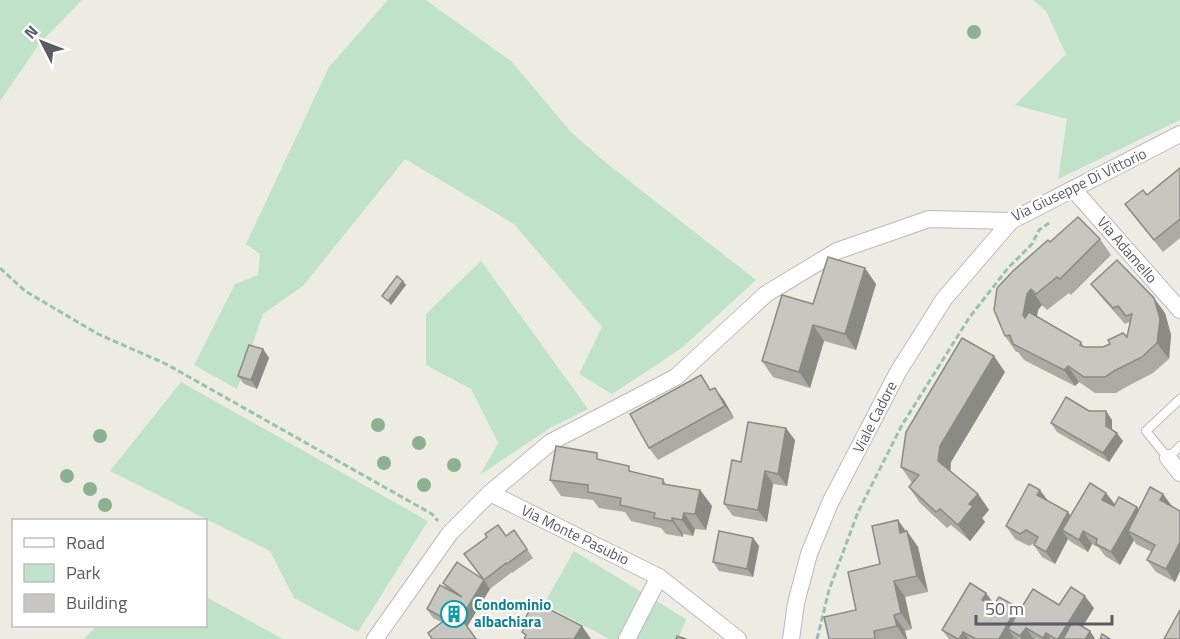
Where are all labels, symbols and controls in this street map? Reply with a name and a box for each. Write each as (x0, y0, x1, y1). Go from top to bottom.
north arrow (12, 12, 72, 72)
text: N (18, 20, 43, 44)
street label: Via Giuseppe Di Vittorio (1007, 142, 1150, 227)
street label: Via Adamello (1092, 211, 1163, 288)
street label: Viale Cadore (847, 377, 903, 457)
street label: Via Monte Pasubio (517, 498, 633, 571)
legend (12, 519, 207, 627)
text: Road (66, 529, 105, 556)
text: Park (66, 559, 101, 586)
scale bar (976, 588, 1112, 626)
text: Building (66, 589, 127, 616)
place label: Condominio albachiara (474, 593, 551, 633)
text: 50 m (985, 595, 1024, 622)
building icon: Condominio albachiara (439, 599, 469, 629)

